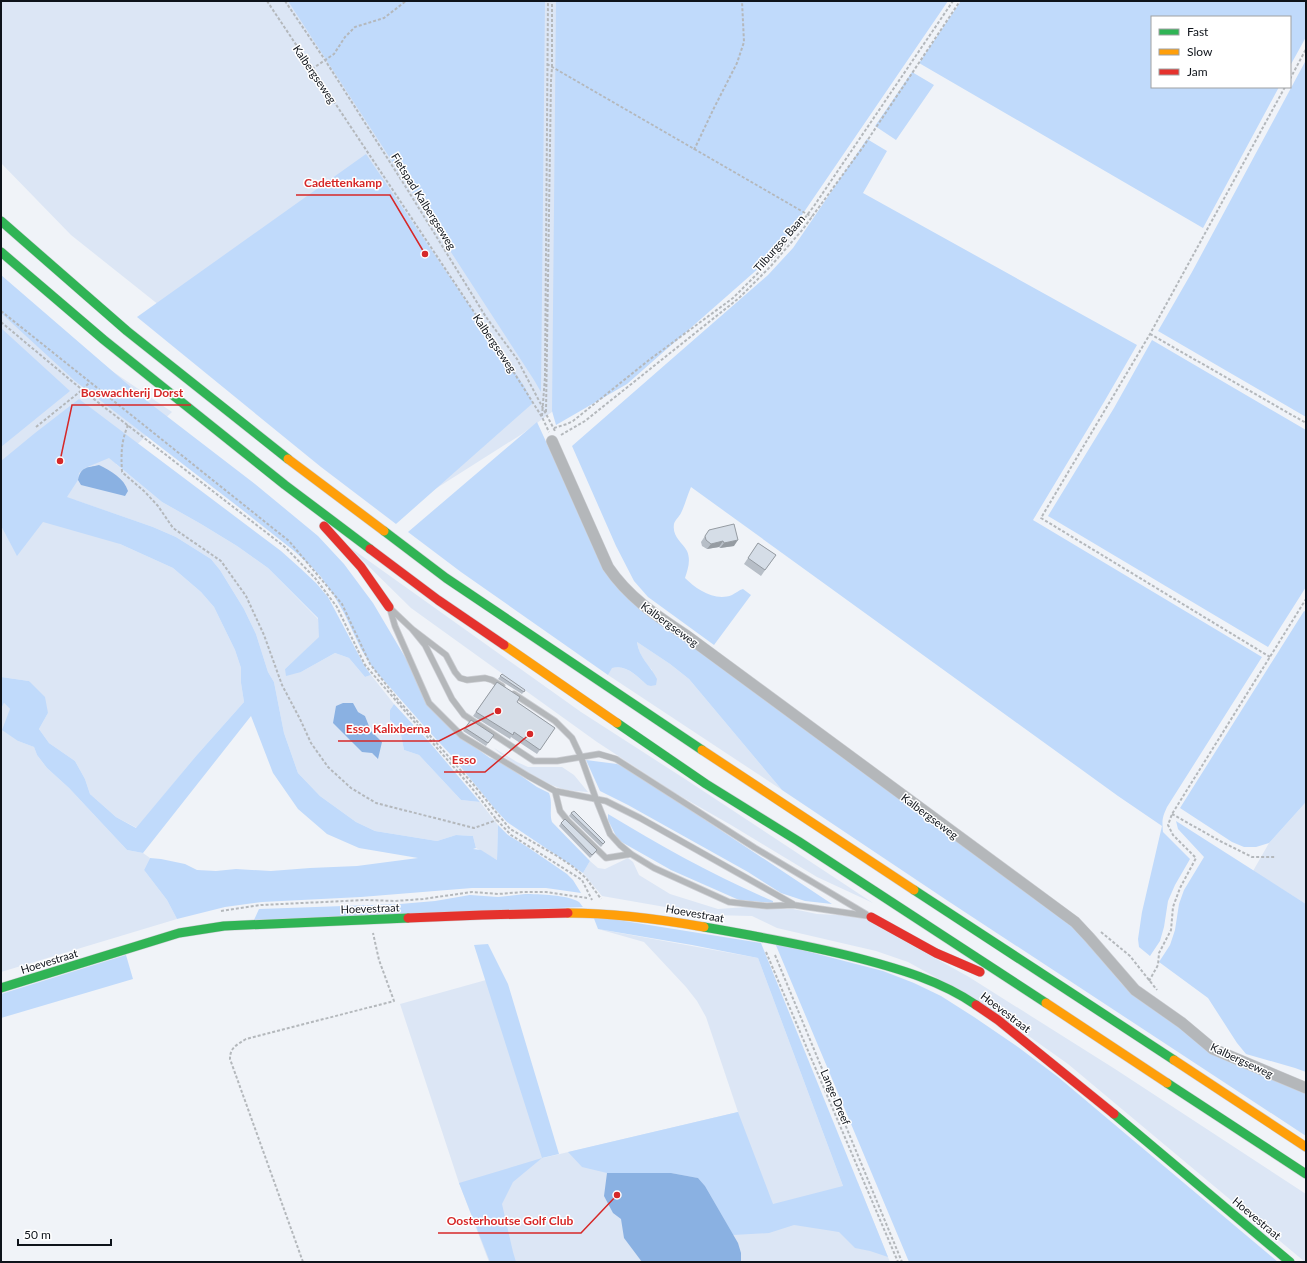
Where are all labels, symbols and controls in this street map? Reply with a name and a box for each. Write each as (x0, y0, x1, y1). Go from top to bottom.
legend (1151, 16, 1291, 88)
text: Fast (1187, 24, 1209, 39)
street label: Kalbergseweg (291, 42, 339, 106)
text: Slow (1187, 44, 1213, 59)
text: Jam (1187, 64, 1208, 79)
street label: Fietspad Kalbergseweg (389, 150, 459, 252)
callout: Cadettenkamp (296, 171, 390, 195)
text: Cadettenkamp (304, 175, 382, 190)
street label: Tilburgse Baan (751, 212, 807, 274)
street label: Kalbergseweg (471, 311, 519, 375)
callout: Boswachterij Dorst (72, 381, 191, 405)
text: Boswachterij Dorst (81, 385, 184, 400)
street label: Kalbergseweg (639, 599, 701, 649)
callout: Esso Kalixberna (338, 717, 439, 741)
text: Esso Kalixberna (346, 721, 430, 736)
callout: Esso (444, 748, 485, 772)
text: Esso (452, 752, 476, 767)
street label: Kalbergseweg (899, 790, 961, 842)
street label: Hoevestraat (340, 900, 400, 916)
street label: Hoevestraat (665, 901, 725, 925)
street label: Hoevestraat (19, 946, 79, 976)
street label: Hoevestraat (979, 989, 1033, 1035)
street label: Kalbergseweg (1209, 1040, 1276, 1080)
street label: Lange Dreef (818, 1067, 854, 1127)
street label: Hoevestraat (1230, 1194, 1284, 1242)
callout: Oosterhoutse Golf Club (438, 1209, 581, 1233)
text: Oosterhoutse Golf Club (447, 1213, 573, 1228)
scale bar (18, 1221, 111, 1247)
text: 50 m (24, 1227, 51, 1242)

